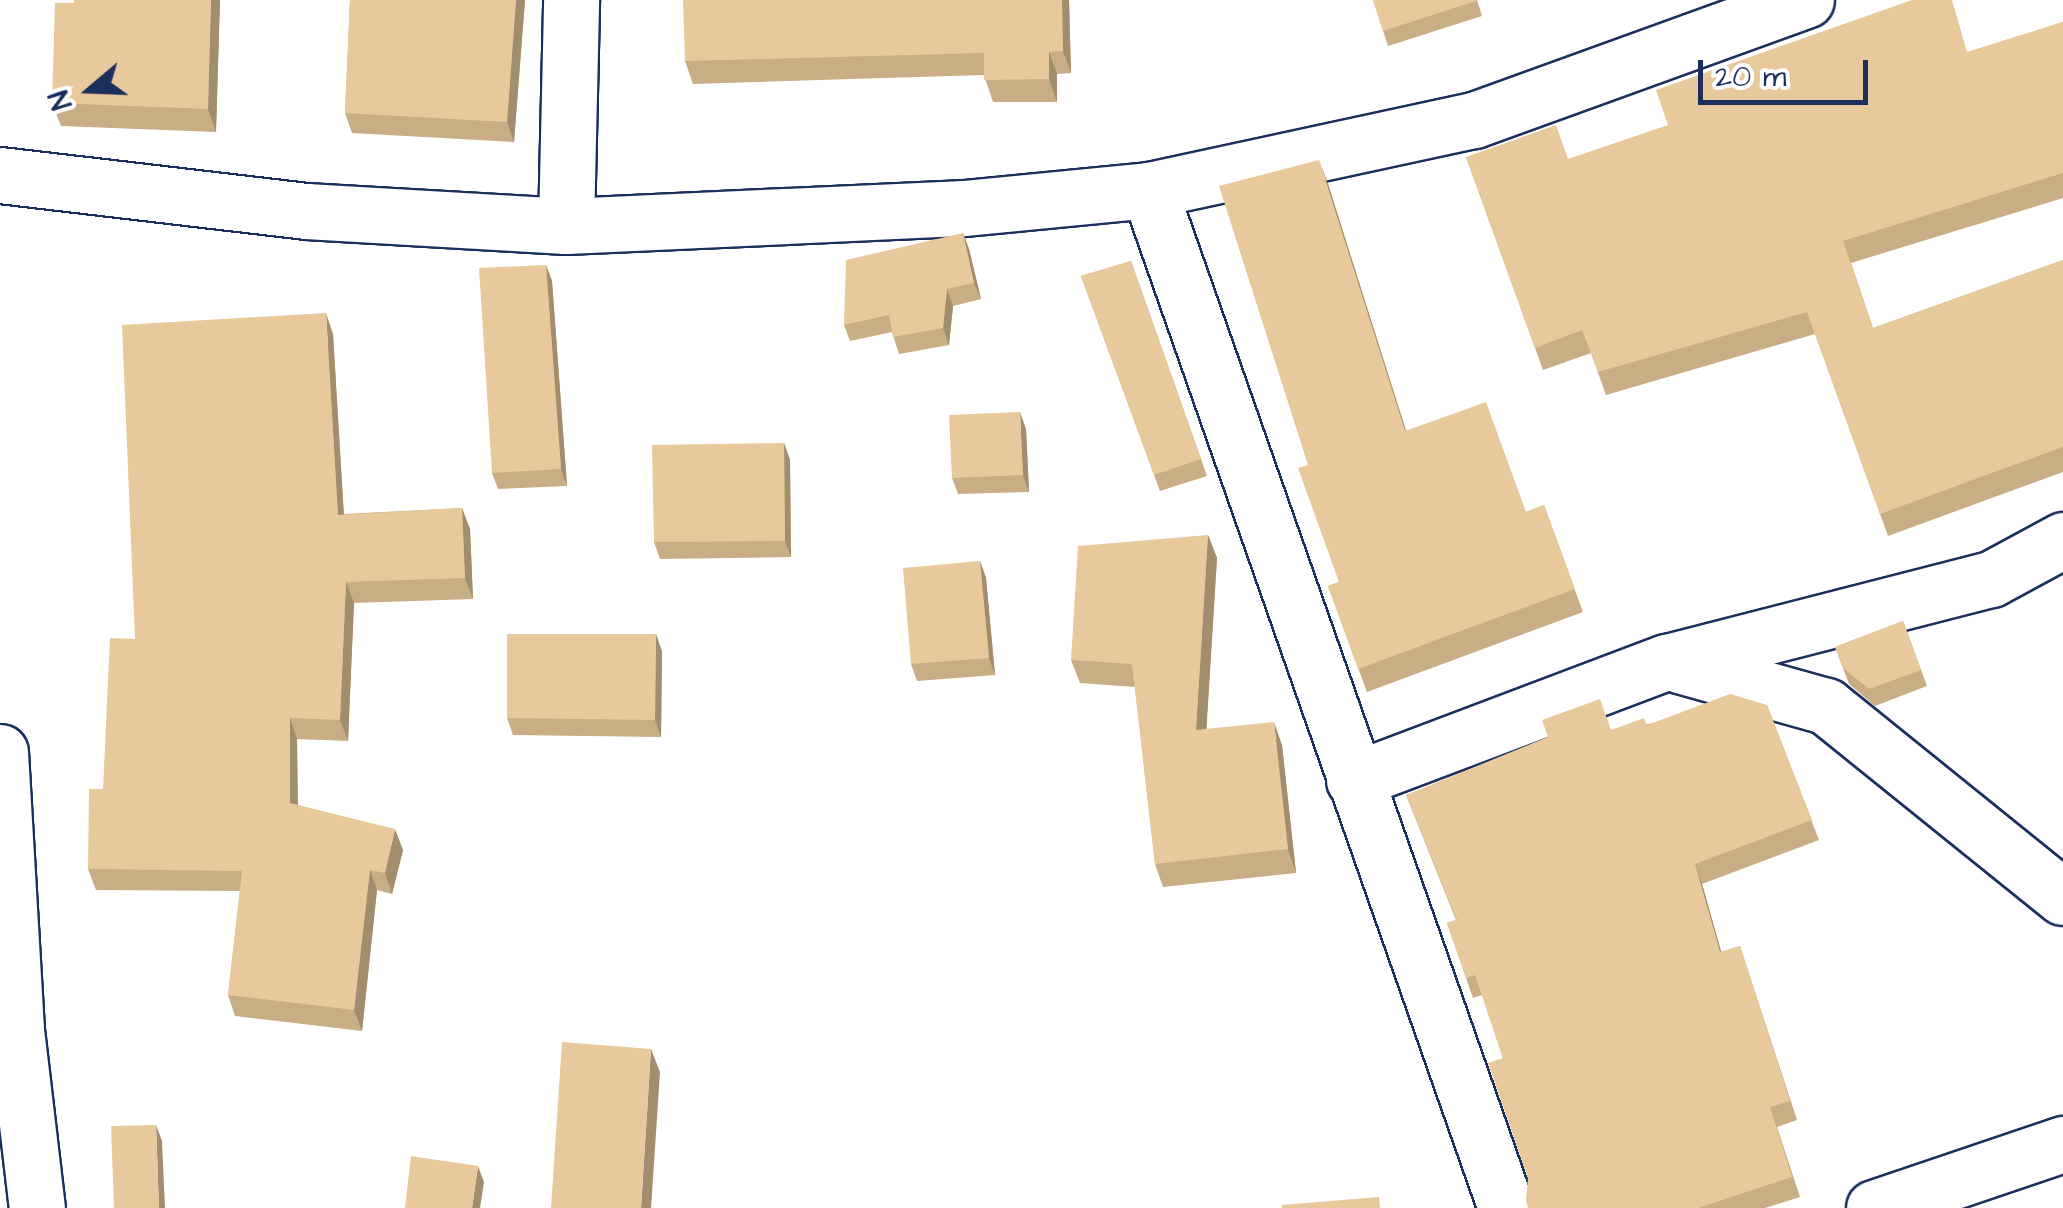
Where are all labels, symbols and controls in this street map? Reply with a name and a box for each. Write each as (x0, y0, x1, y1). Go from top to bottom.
north arrow (40, 40, 140, 140)
scale bar (1703, 40, 1873, 102)
text: 20 m (1715, 56, 1786, 98)
text: N (40, 85, 82, 115)

